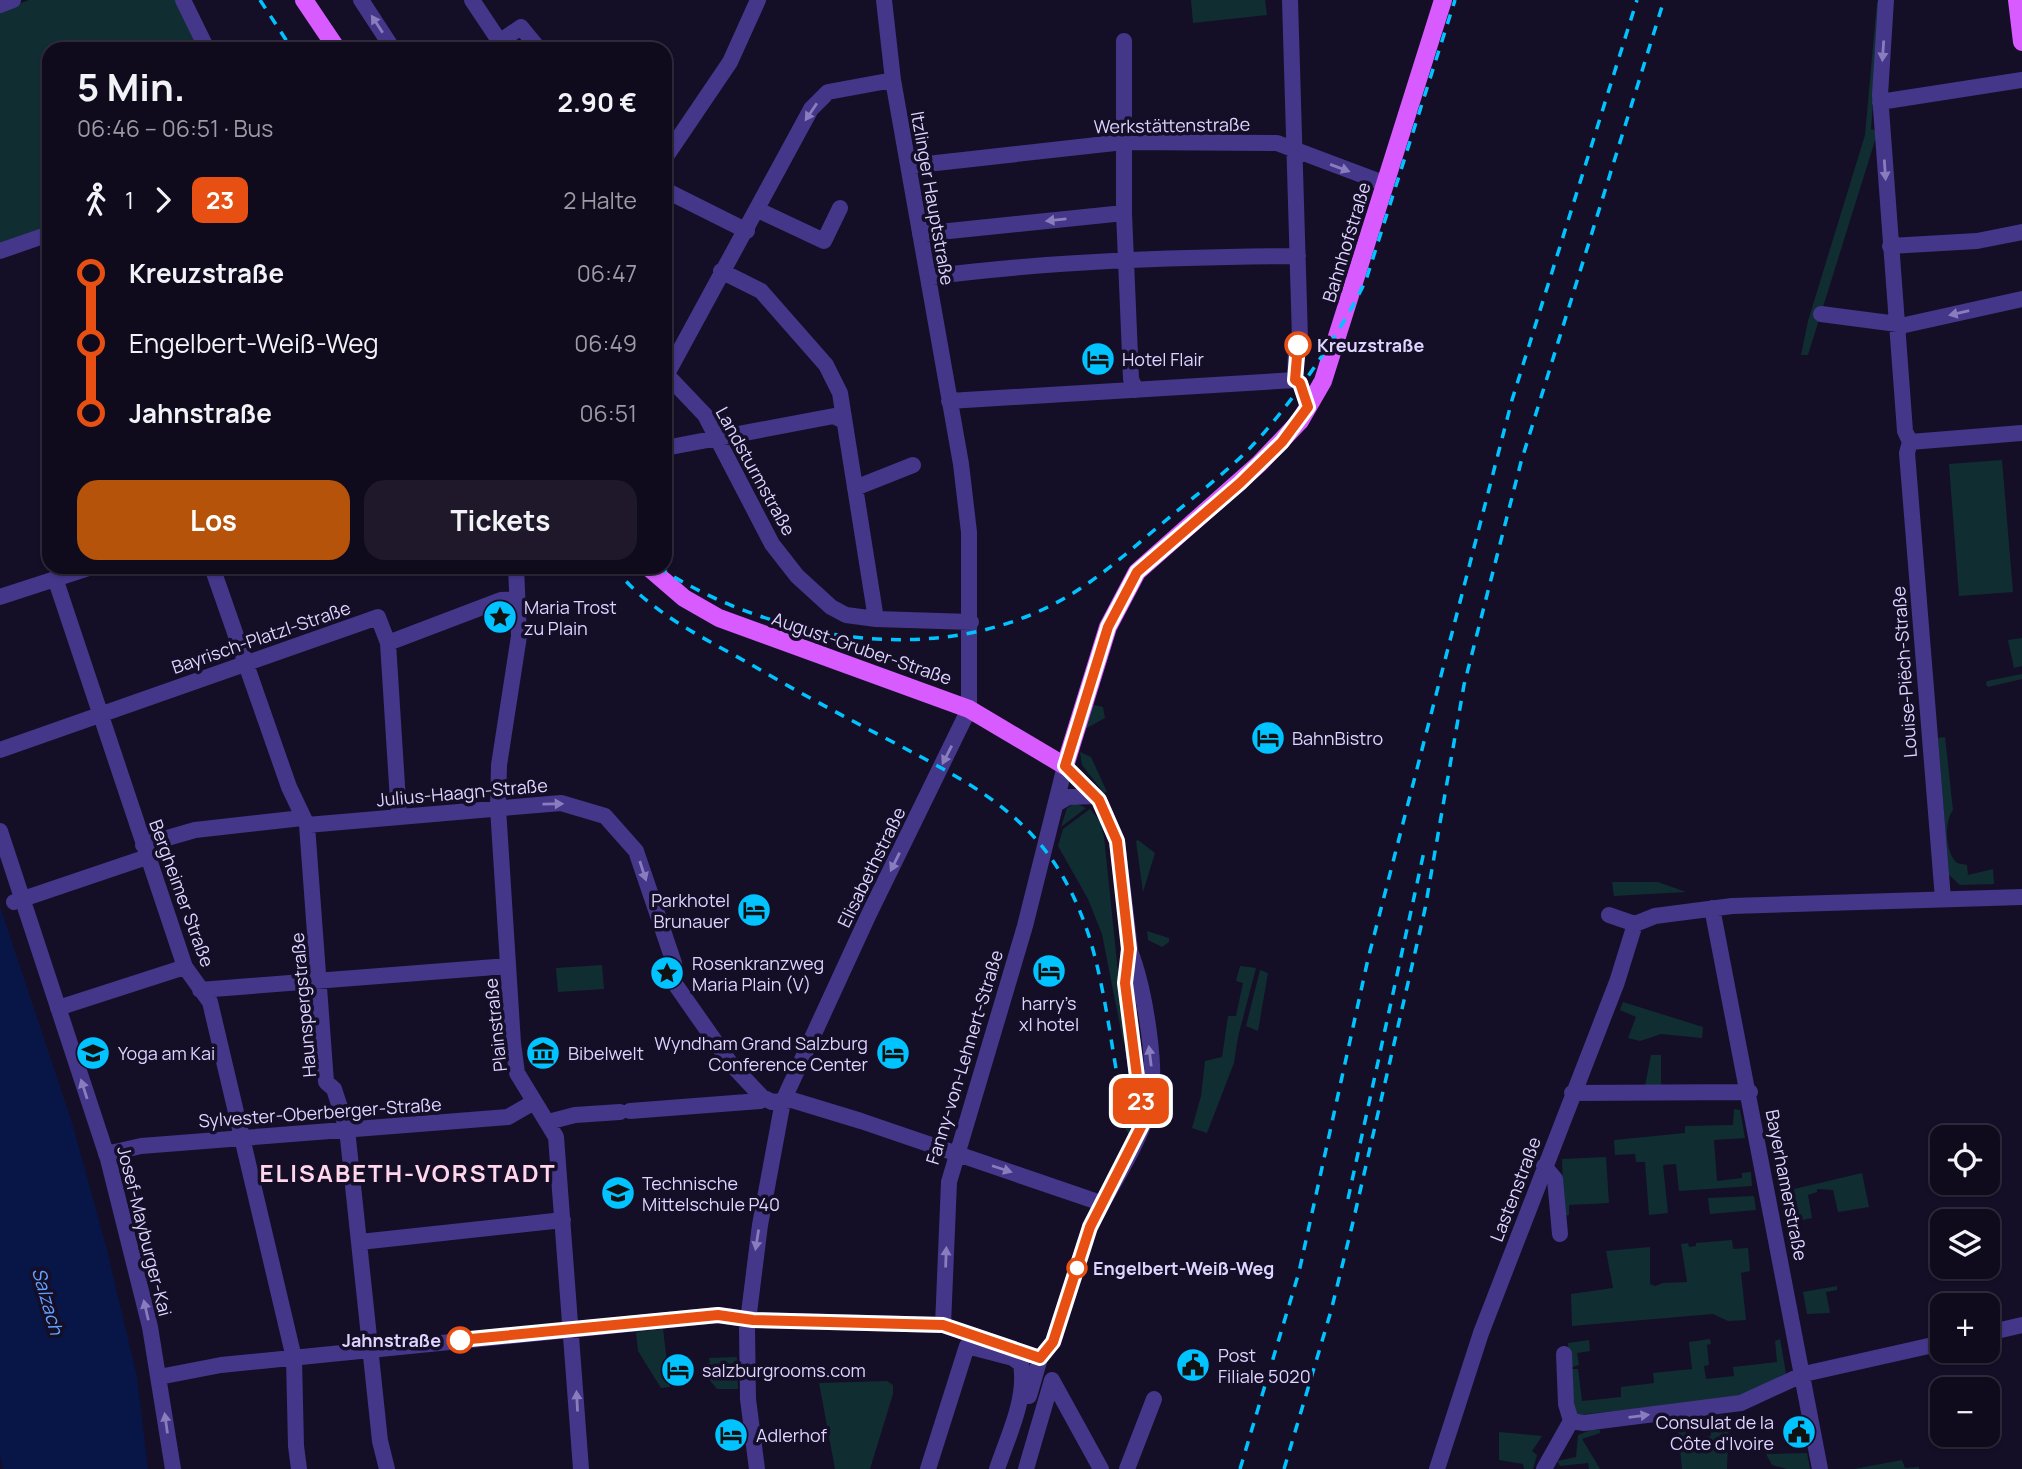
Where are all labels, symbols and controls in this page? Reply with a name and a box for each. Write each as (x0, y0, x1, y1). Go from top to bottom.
one-way arrow (371, 15, 384, 34)
one-way arrow (1877, 40, 1888, 62)
text: 5 Min. (77, 60, 185, 112)
text: 2.90 € (557, 84, 637, 120)
one-way arrow (804, 103, 818, 121)
street label: Itzlinger Hauptstraße (906, 109, 960, 287)
text: 06:46 – 06:51 · Bus (77, 112, 273, 144)
street label: Werkstättenstraße (1094, 112, 1250, 138)
one-way arrow (1880, 159, 1891, 181)
one-way arrow (1330, 163, 1351, 174)
street label: Bahnhofstraße (1316, 179, 1376, 305)
icon: walk (77, 181, 115, 219)
icon: forward (144, 181, 182, 219)
text: 23 (206, 183, 234, 216)
text: 1 (125, 184, 134, 216)
text: 2 Halte (563, 184, 637, 216)
one-way arrow (1045, 215, 1067, 226)
text: Kreuzstraße (129, 255, 284, 291)
text: 06:47 (577, 257, 637, 289)
one-way arrow (1948, 307, 1970, 318)
text: Engelbert-Weiß-Weg (129, 325, 379, 361)
text: 06:49 (574, 327, 637, 359)
marker: Kreuzstraße (1285, 332, 1311, 358)
place label: Kreuzstraße (1317, 333, 1425, 357)
hotel icon: Hotel Flair (1079, 340, 1117, 378)
place label: Hotel Flair (1122, 347, 1205, 371)
text: Jahnstraße (129, 395, 272, 431)
text: 06:51 (580, 397, 637, 429)
street label: Landsturmstraße (711, 402, 801, 540)
button: Los (77, 480, 350, 560)
button: Tickets (364, 480, 637, 560)
street label: Louise-Piëch-Straße (1886, 585, 1922, 759)
street label: Bayrisch-Platzl-Straße (168, 595, 354, 679)
place label: Maria Trost zu Plain (524, 595, 617, 640)
place icon: Maria Trost zu Plain (481, 598, 519, 636)
street label: August-Gruber-Straße (769, 606, 955, 690)
hotel icon: BahnBistro (1249, 719, 1287, 757)
place label: BahnBistro (1292, 726, 1383, 750)
one-way arrow (942, 745, 953, 765)
street label: Julius-Haagn-Straße (375, 773, 549, 811)
one-way arrow (542, 798, 564, 810)
street label: Elisabethstraße (831, 803, 911, 931)
street label: Bergheimer Straße (144, 816, 220, 970)
one-way arrow (889, 852, 901, 872)
one-way arrow (638, 861, 649, 882)
place label: Parkhotel Brunauer (651, 888, 731, 933)
hotel icon: Parkhotel Brunauer (735, 891, 773, 929)
street label: Haunspergstraße (285, 932, 321, 1078)
street label: Fanny-von-Lehnert-Straße (920, 947, 1008, 1167)
place label: Rosenkranzweg Maria Plain (V) (692, 951, 824, 996)
hotel icon: harry’s xl hotel (1030, 952, 1068, 990)
place icon: Rosenkranzweg Maria Plain (V) (648, 954, 686, 992)
street label: Plainstraße (478, 977, 512, 1073)
place label: harry’s xl hotel (1019, 991, 1079, 1036)
place label: Wyndham Grand Salzburg Conference Center (654, 1031, 869, 1076)
school or university icon: Yoga am Kai (74, 1034, 112, 1072)
museum icon: Bibelwelt (524, 1034, 562, 1072)
hotel icon: Wyndham Grand Salzburg Conference Center (874, 1034, 912, 1072)
place label: Yoga am Kai (118, 1041, 215, 1065)
place label: Bibelwelt (568, 1041, 644, 1065)
one-way arrow (1144, 1045, 1155, 1067)
line badge: 23 (1110, 1078, 1172, 1124)
one-way arrow (78, 1079, 89, 1100)
text: 23 (1127, 1084, 1155, 1117)
street label: Sylvester-Oberberger-Straße (198, 1092, 442, 1132)
street label: Bayerhamerstraße (1761, 1107, 1813, 1263)
map controls (1930, 1125, 2000, 1447)
button: locate (1930, 1125, 2000, 1195)
street label: Lastenstraße (1484, 1133, 1546, 1245)
street label: Josef-Mayburger-Kai (112, 1143, 178, 1319)
district label: ELISABETH-VORSTADT (259, 1156, 557, 1189)
one-way arrow (992, 1164, 1013, 1174)
place label: Technische Mittelschule P40 (642, 1171, 780, 1216)
school or university icon: Technische Mittelschule P40 (599, 1174, 637, 1212)
button: layers (1930, 1209, 2000, 1279)
one-way arrow (751, 1229, 762, 1251)
one-way arrow (940, 1246, 951, 1268)
place label: Engelbert-Weiß-Weg (1093, 1256, 1274, 1280)
marker: Engelbert-Weiß-Weg (1067, 1258, 1087, 1278)
water label: Salzach (26, 1264, 70, 1338)
button: + (1930, 1293, 2000, 1363)
one-way arrow (140, 1299, 151, 1321)
marker: Jahnstraße (447, 1327, 473, 1353)
place label: Jahnstraße (342, 1328, 441, 1352)
place label: Post Filiale 5020 (1218, 1343, 1311, 1388)
public building icon: Post Filiale 5020 (1174, 1346, 1212, 1384)
hotel icon: salzburgrooms.com (659, 1351, 697, 1389)
place label: salzburgrooms.com (702, 1358, 866, 1382)
button: − (1930, 1377, 2000, 1447)
one-way arrow (572, 1390, 583, 1412)
one-way arrow (1628, 1410, 1650, 1421)
place label: Consulat de la Côte d'Ivoire (1656, 1410, 1774, 1455)
one-way arrow (160, 1412, 171, 1434)
public building icon: Consulat de la Côte d'Ivoire (1780, 1413, 1818, 1451)
hotel icon: Adlerhof (712, 1416, 750, 1454)
place label: Adlerhof (756, 1423, 828, 1447)

